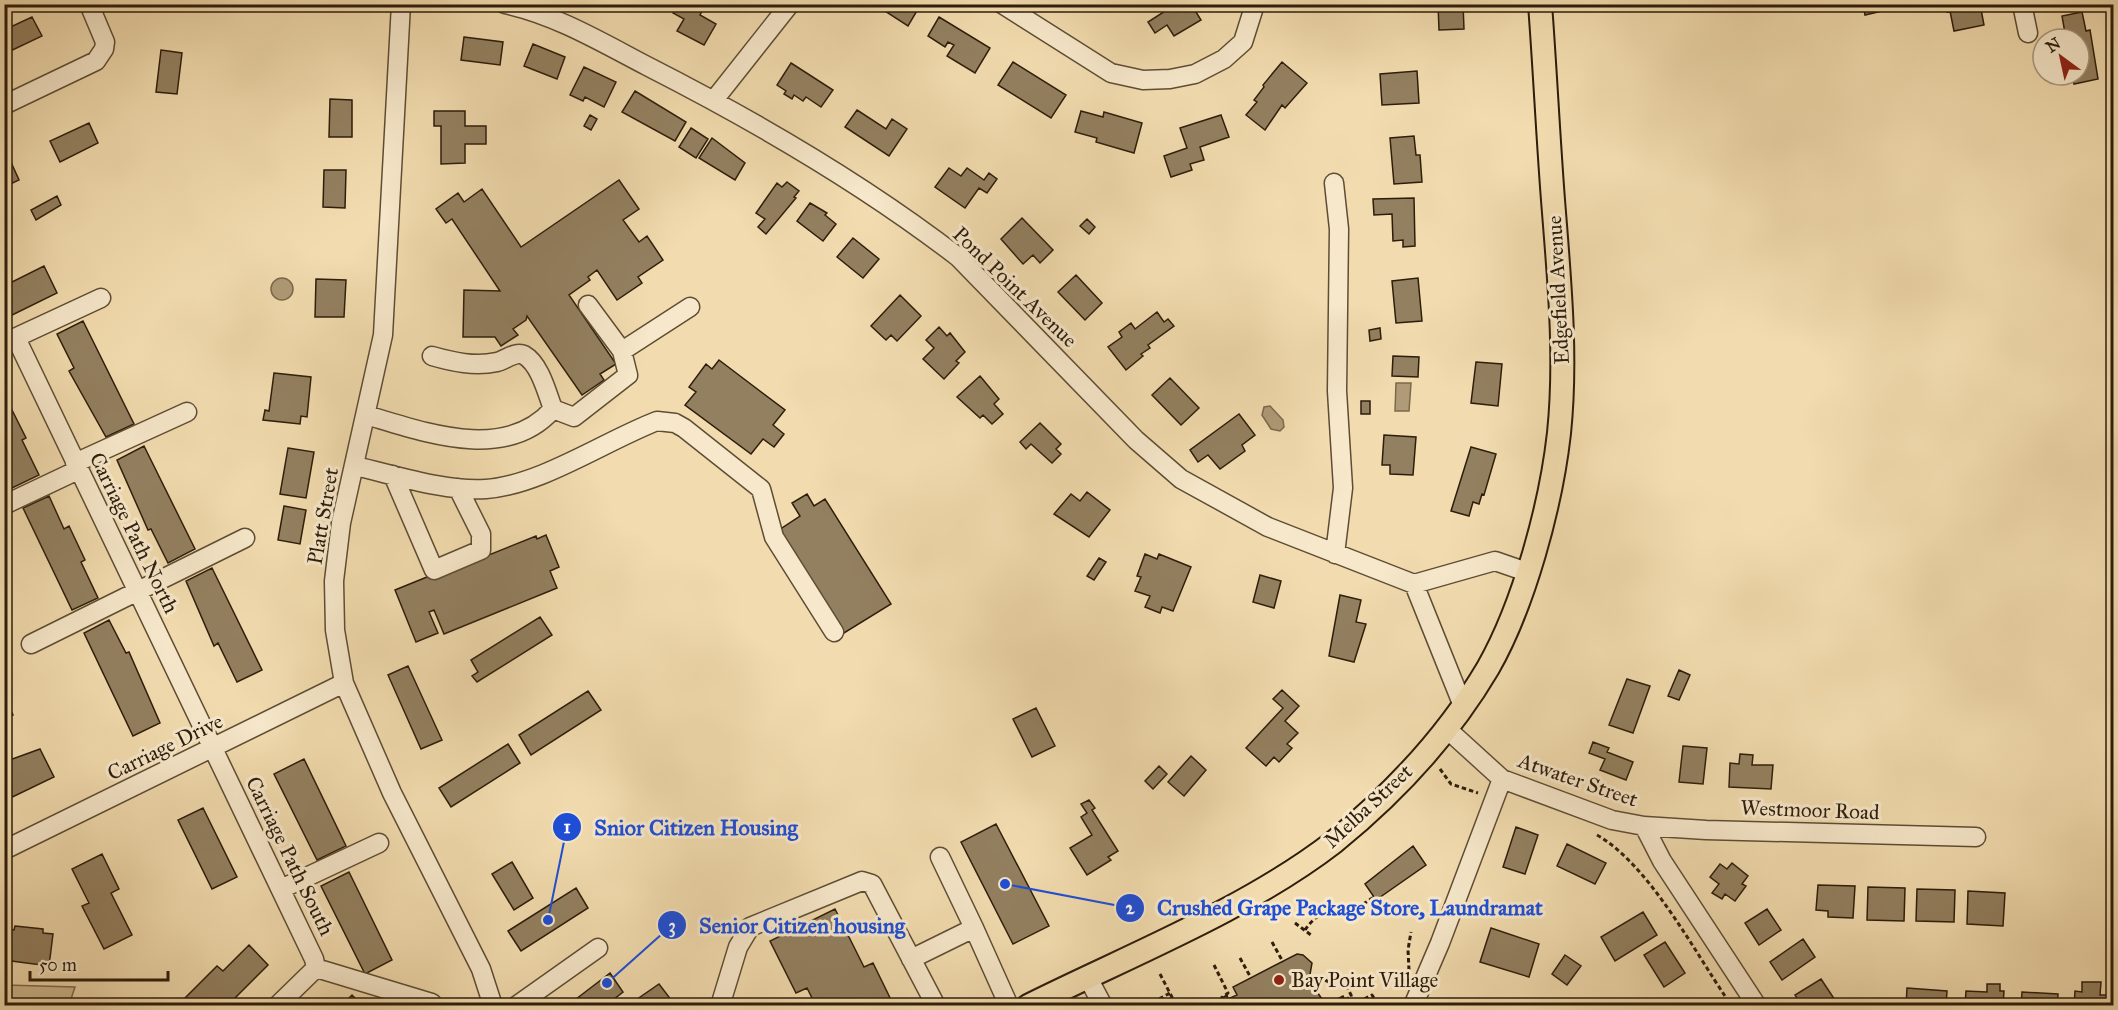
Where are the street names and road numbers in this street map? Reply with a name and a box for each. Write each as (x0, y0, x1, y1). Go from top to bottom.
street label: Edgefield Avenue (1541, 215, 1575, 365)
street label: Pond Point Avenue (947, 221, 1083, 353)
street label: Carriage Path North (84, 448, 184, 618)
street label: Platt Street (302, 465, 344, 567)
street label: Carriage Drive (103, 708, 227, 786)
street label: Atwater Street (1514, 747, 1642, 813)
street label: Melba Street (1318, 758, 1418, 854)
street label: Carriage Path South (240, 772, 340, 940)
street label: Westmoor Road (1740, 795, 1880, 825)

